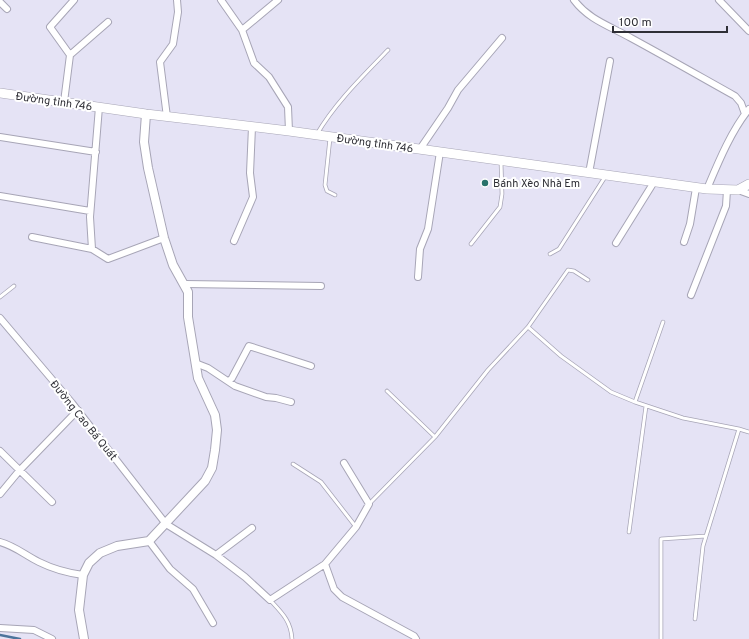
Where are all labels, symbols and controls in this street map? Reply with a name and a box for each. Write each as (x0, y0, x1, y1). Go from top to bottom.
scale bar (613, 8, 727, 34)
text: 100 m (619, 15, 652, 31)
street label: Đường tỉnh 746 (15, 90, 93, 114)
street label: Đường tỉnh 746 (336, 132, 414, 156)
place label: Bánh Xèo Nhà Em (493, 177, 580, 191)
marker: Bánh Xèo Nhà Em (480, 178, 490, 188)
street label: Đường Cao Bá Quát (47, 378, 120, 464)

